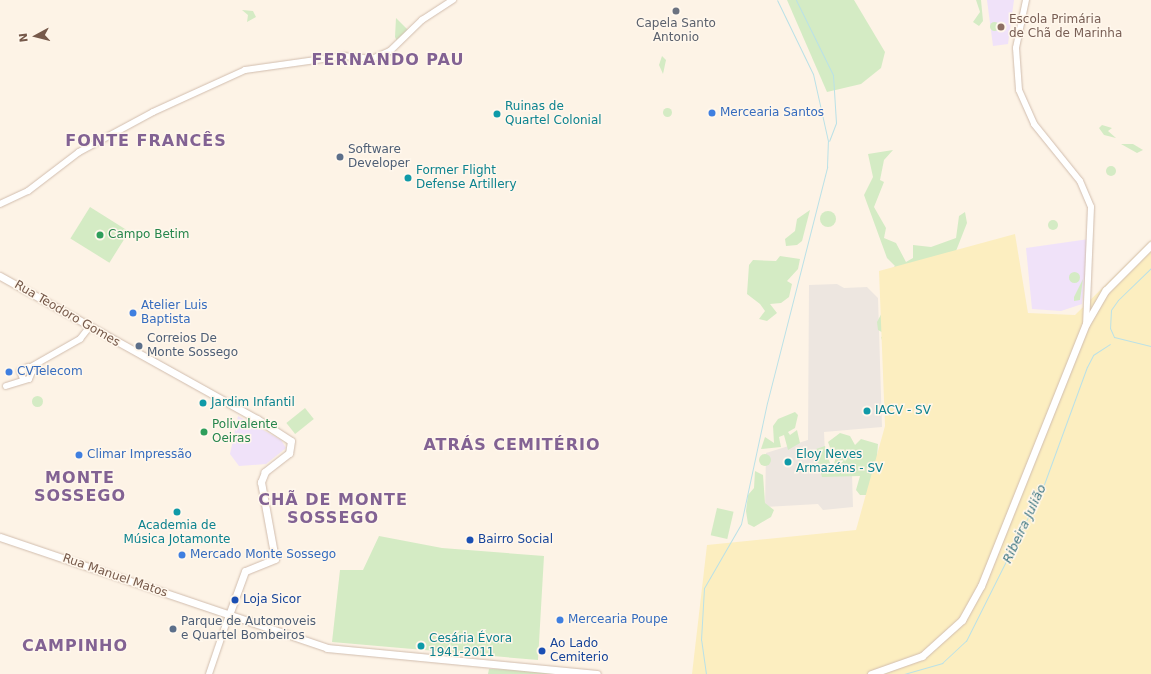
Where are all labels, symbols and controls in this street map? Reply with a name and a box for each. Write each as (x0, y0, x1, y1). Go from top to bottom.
marker: Capela Santo Antonio (671, 6, 681, 16)
place label: Escola Primária de Chã de Marinha (1009, 13, 1122, 41)
north arrow (16, 16, 56, 56)
place label: Capela Santo Antonio (636, 17, 716, 45)
marker: Escola Primária de Chã de Marinha (996, 22, 1006, 32)
text: N (17, 32, 31, 43)
district label: FERNANDO PAU (312, 50, 464, 70)
place label: Ruinas de Quartel Colonial (505, 100, 602, 128)
place label: Mercearia Santos (720, 106, 824, 120)
marker: Mercearia Santos (707, 108, 717, 118)
marker: Ruinas de Quartel Colonial (492, 109, 502, 119)
district label: FONTE FRANCÊS (65, 131, 227, 151)
place label: Software Developer (348, 143, 410, 171)
marker: Software Developer (335, 152, 345, 162)
place label: Former Flight Defense Artillery (416, 164, 517, 192)
marker: Former Flight Defense Artillery (403, 173, 413, 183)
place label: Campo Betim (108, 228, 190, 242)
marker: Campo Betim (95, 230, 105, 240)
street label: Rua Teodoro Gomes (12, 278, 122, 350)
place label: Atelier Luis Baptista (141, 299, 208, 327)
marker: Atelier Luis Baptista (128, 308, 138, 318)
place label: Correios De Monte Sossego (147, 332, 238, 360)
marker: Correios De Monte Sossego (134, 341, 144, 351)
place label: CVTelecom (17, 365, 83, 379)
marker: CVTelecom (4, 367, 14, 377)
place label: Jardim Infantil (211, 396, 295, 410)
marker: Jardim Infantil (198, 398, 208, 408)
place label: IACV - SV (875, 404, 931, 418)
marker: IACV - SV (862, 406, 872, 416)
place label: Polivalente Oeiras (212, 418, 278, 446)
marker: Polivalente Oeiras (199, 427, 209, 437)
district label: ATRÁS CEMITÉRIO (423, 435, 601, 455)
place label: Climar Impressão (87, 448, 192, 462)
place label: Eloy Neves Armazéns - SV (796, 448, 883, 476)
marker: Climar Impressão (74, 450, 84, 460)
marker: Eloy Neves Armazéns - SV (783, 457, 793, 467)
district label: MONTE SOSSEGO (34, 468, 126, 506)
water label: Ribeira Julião (1000, 482, 1050, 566)
district label: CHÃ DE MONTE SOSSEGO (258, 490, 408, 528)
marker: Academia de Música Jotamonte (172, 507, 182, 517)
place label: Academia de Música Jotamonte (124, 519, 230, 547)
place label: Bairro Social (478, 533, 553, 547)
marker: Bairro Social (465, 535, 475, 545)
place label: Mercado Monte Sossego (190, 548, 336, 562)
marker: Mercado Monte Sossego (177, 550, 187, 560)
street label: Rua Manuel Matos (61, 551, 169, 601)
place label: Loja Sicor (243, 593, 301, 607)
marker: Loja Sicor (230, 595, 240, 605)
place label: Mercearia Poupe (568, 613, 668, 627)
place label: Parque de Automoveis e Quartel Bombeiros (181, 615, 316, 643)
marker: Mercearia Poupe (555, 615, 565, 625)
marker: Parque de Automoveis e Quartel Bombeiros (168, 624, 178, 634)
place label: Cesária Évora 1941-2011 (429, 632, 512, 660)
district label: CAMPINHO (22, 636, 128, 656)
place label: Ao Lado Cemiterio (550, 637, 608, 665)
marker: Cesária Évora 1941-2011 (416, 641, 426, 651)
marker: Ao Lado Cemiterio (537, 646, 547, 656)

